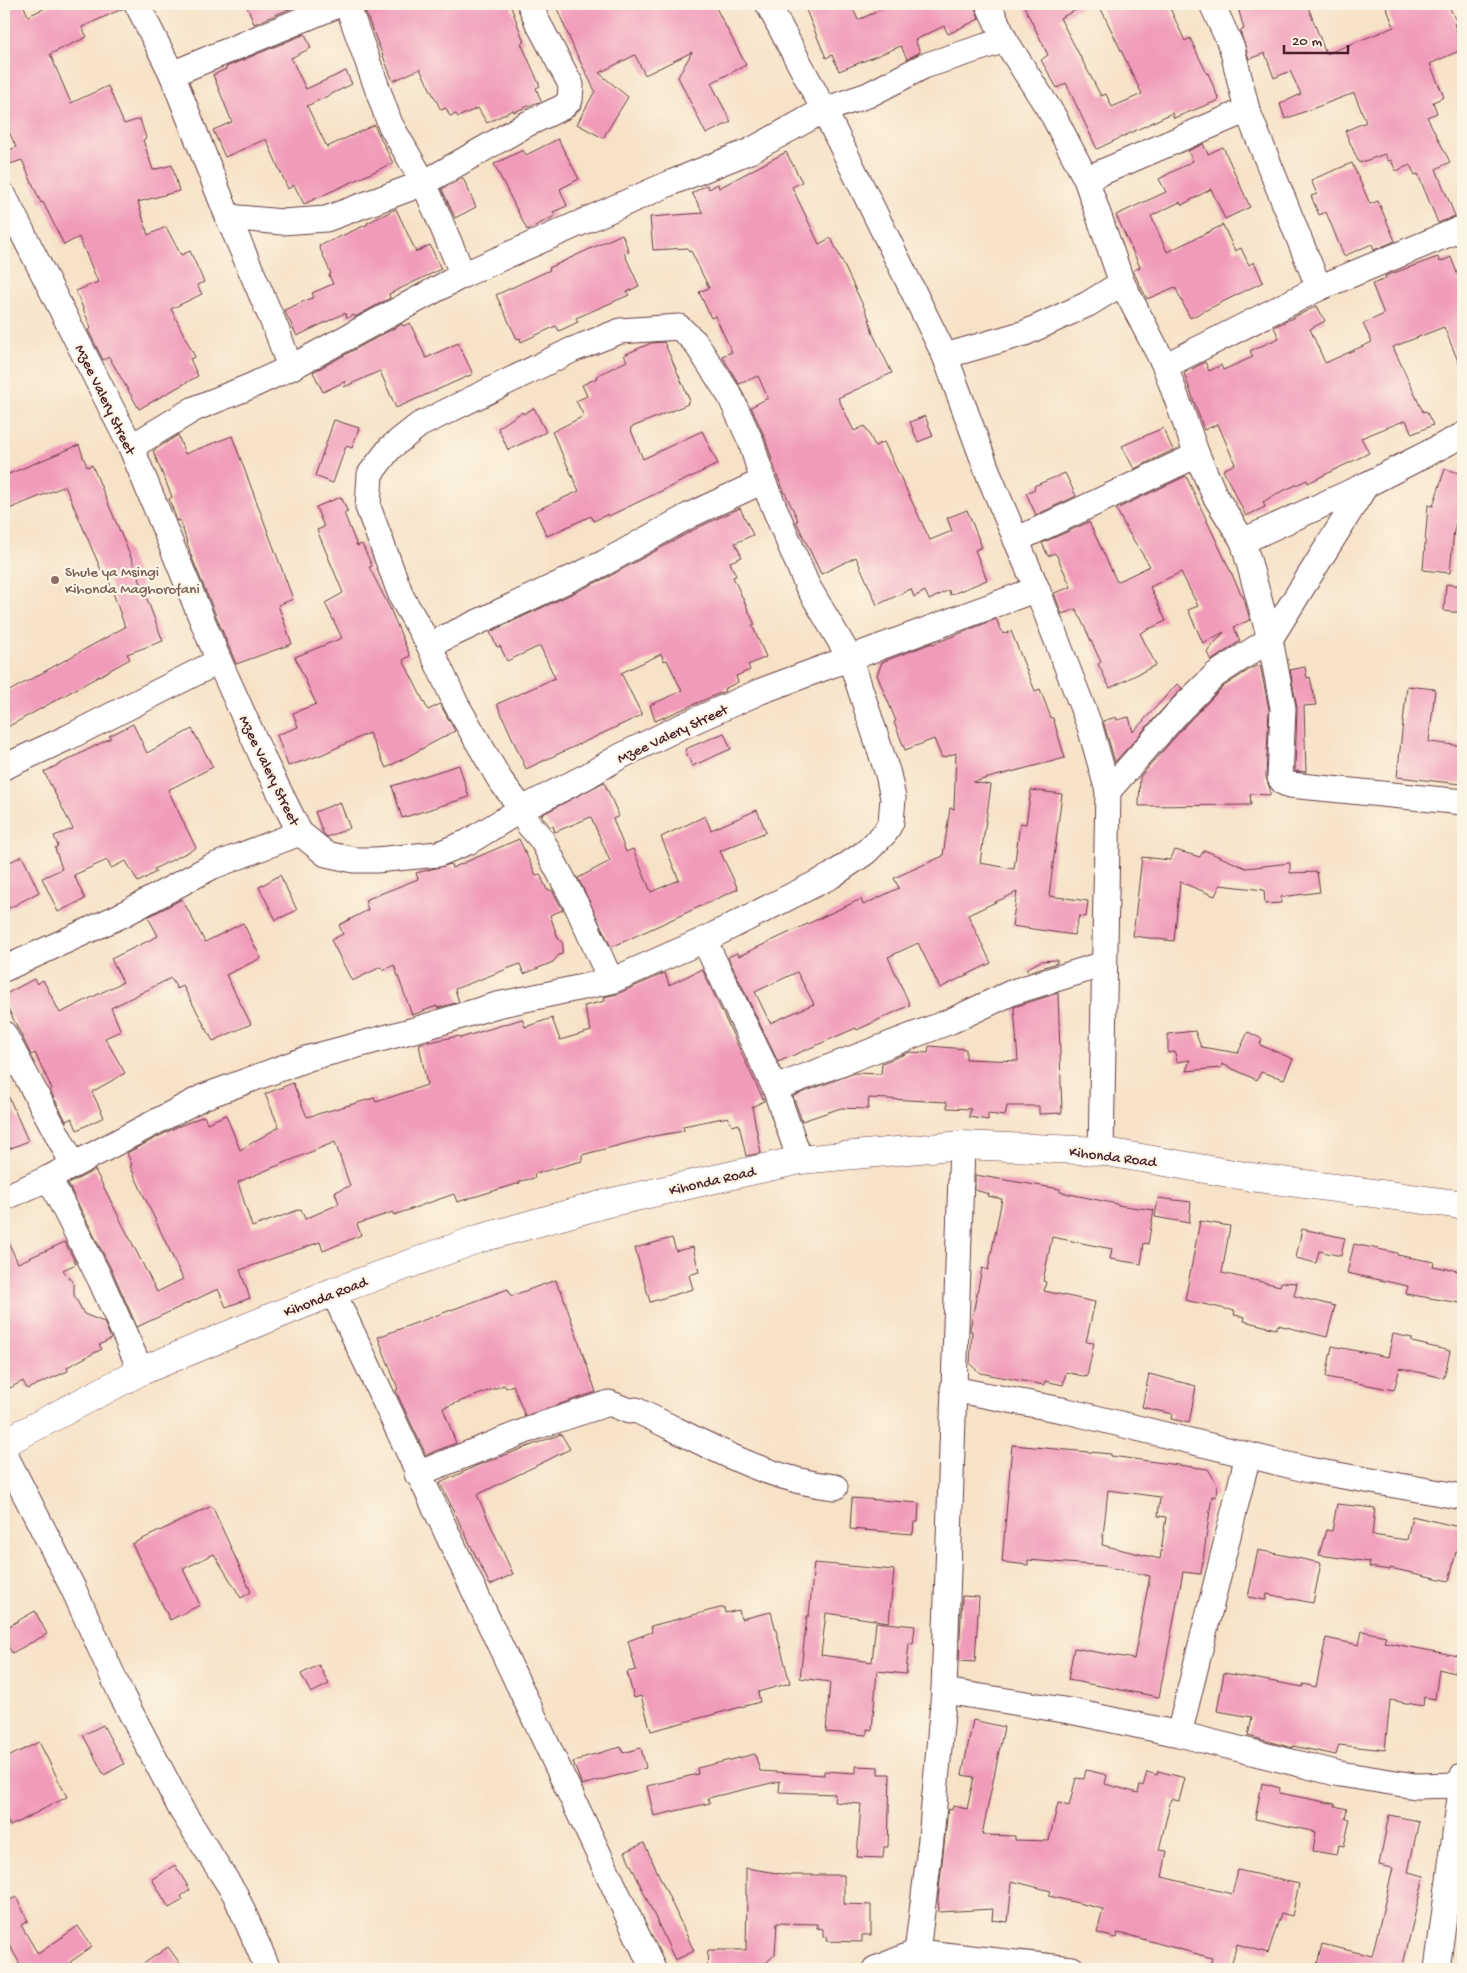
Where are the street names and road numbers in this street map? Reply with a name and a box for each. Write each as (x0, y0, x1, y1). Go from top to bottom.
street label: Mzee Valery Street (70, 342, 139, 459)
street label: Mzee Valery Street (615, 701, 733, 768)
street label: Mzee Valery Street (234, 713, 303, 830)
street label: Kihonda Road (1068, 1144, 1159, 1172)
street label: Kihonda Road (668, 1163, 758, 1201)
street label: Kihonda Road (281, 1273, 371, 1322)

